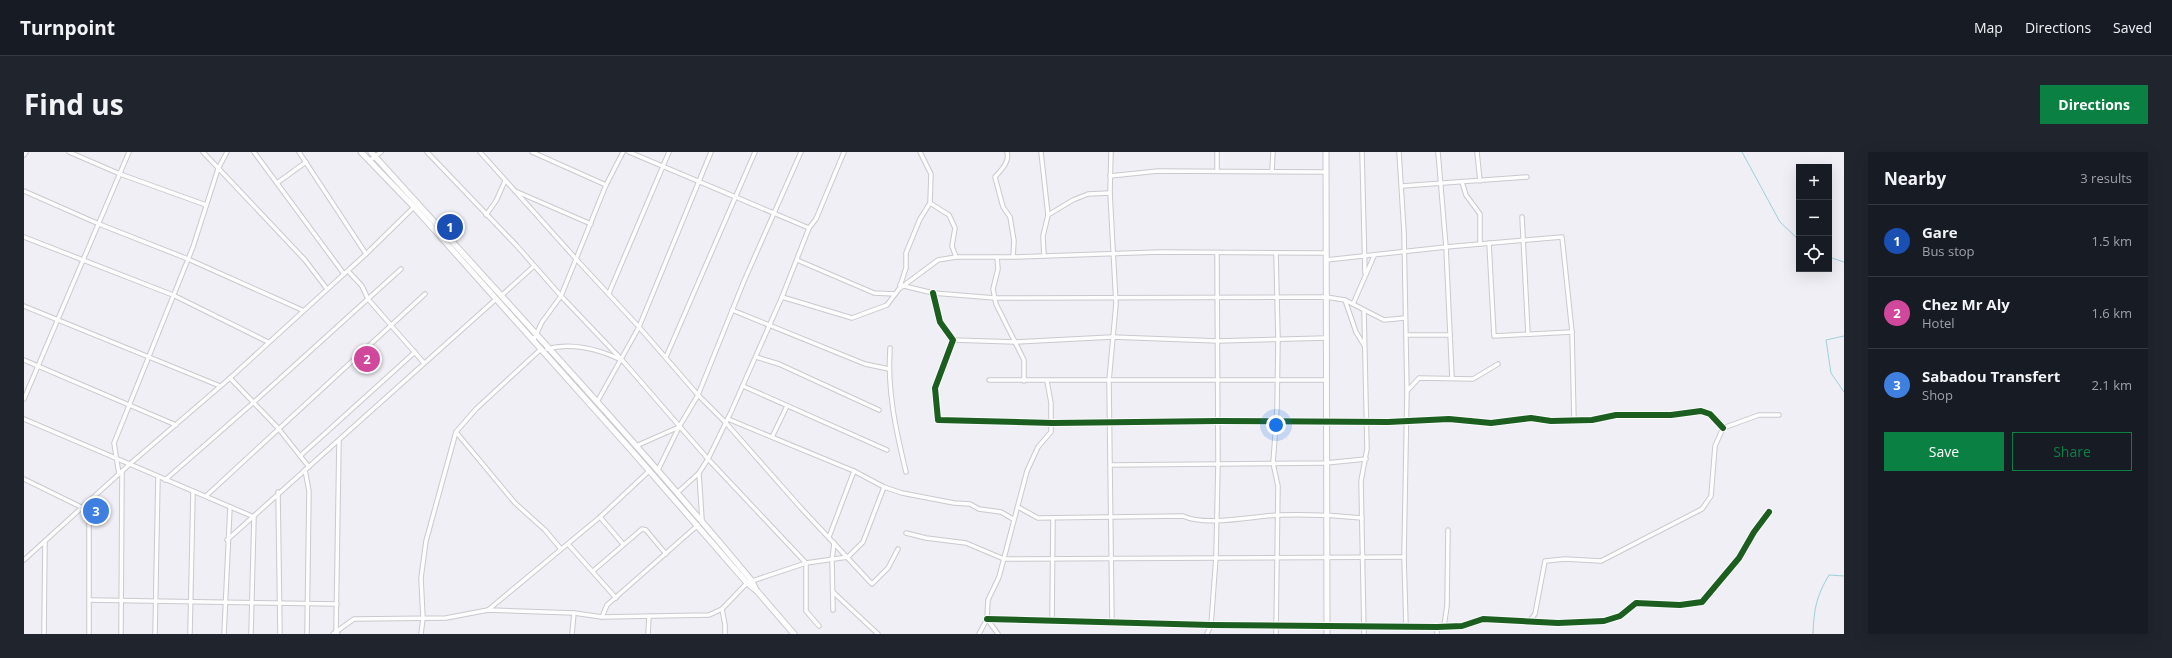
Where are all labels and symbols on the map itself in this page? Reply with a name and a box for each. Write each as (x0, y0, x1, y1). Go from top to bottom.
pin: 1 (437, 212, 463, 242)
pin: 2 (354, 344, 380, 374)
your location (1266, 415, 1286, 435)
pin: 3 (83, 496, 109, 526)

